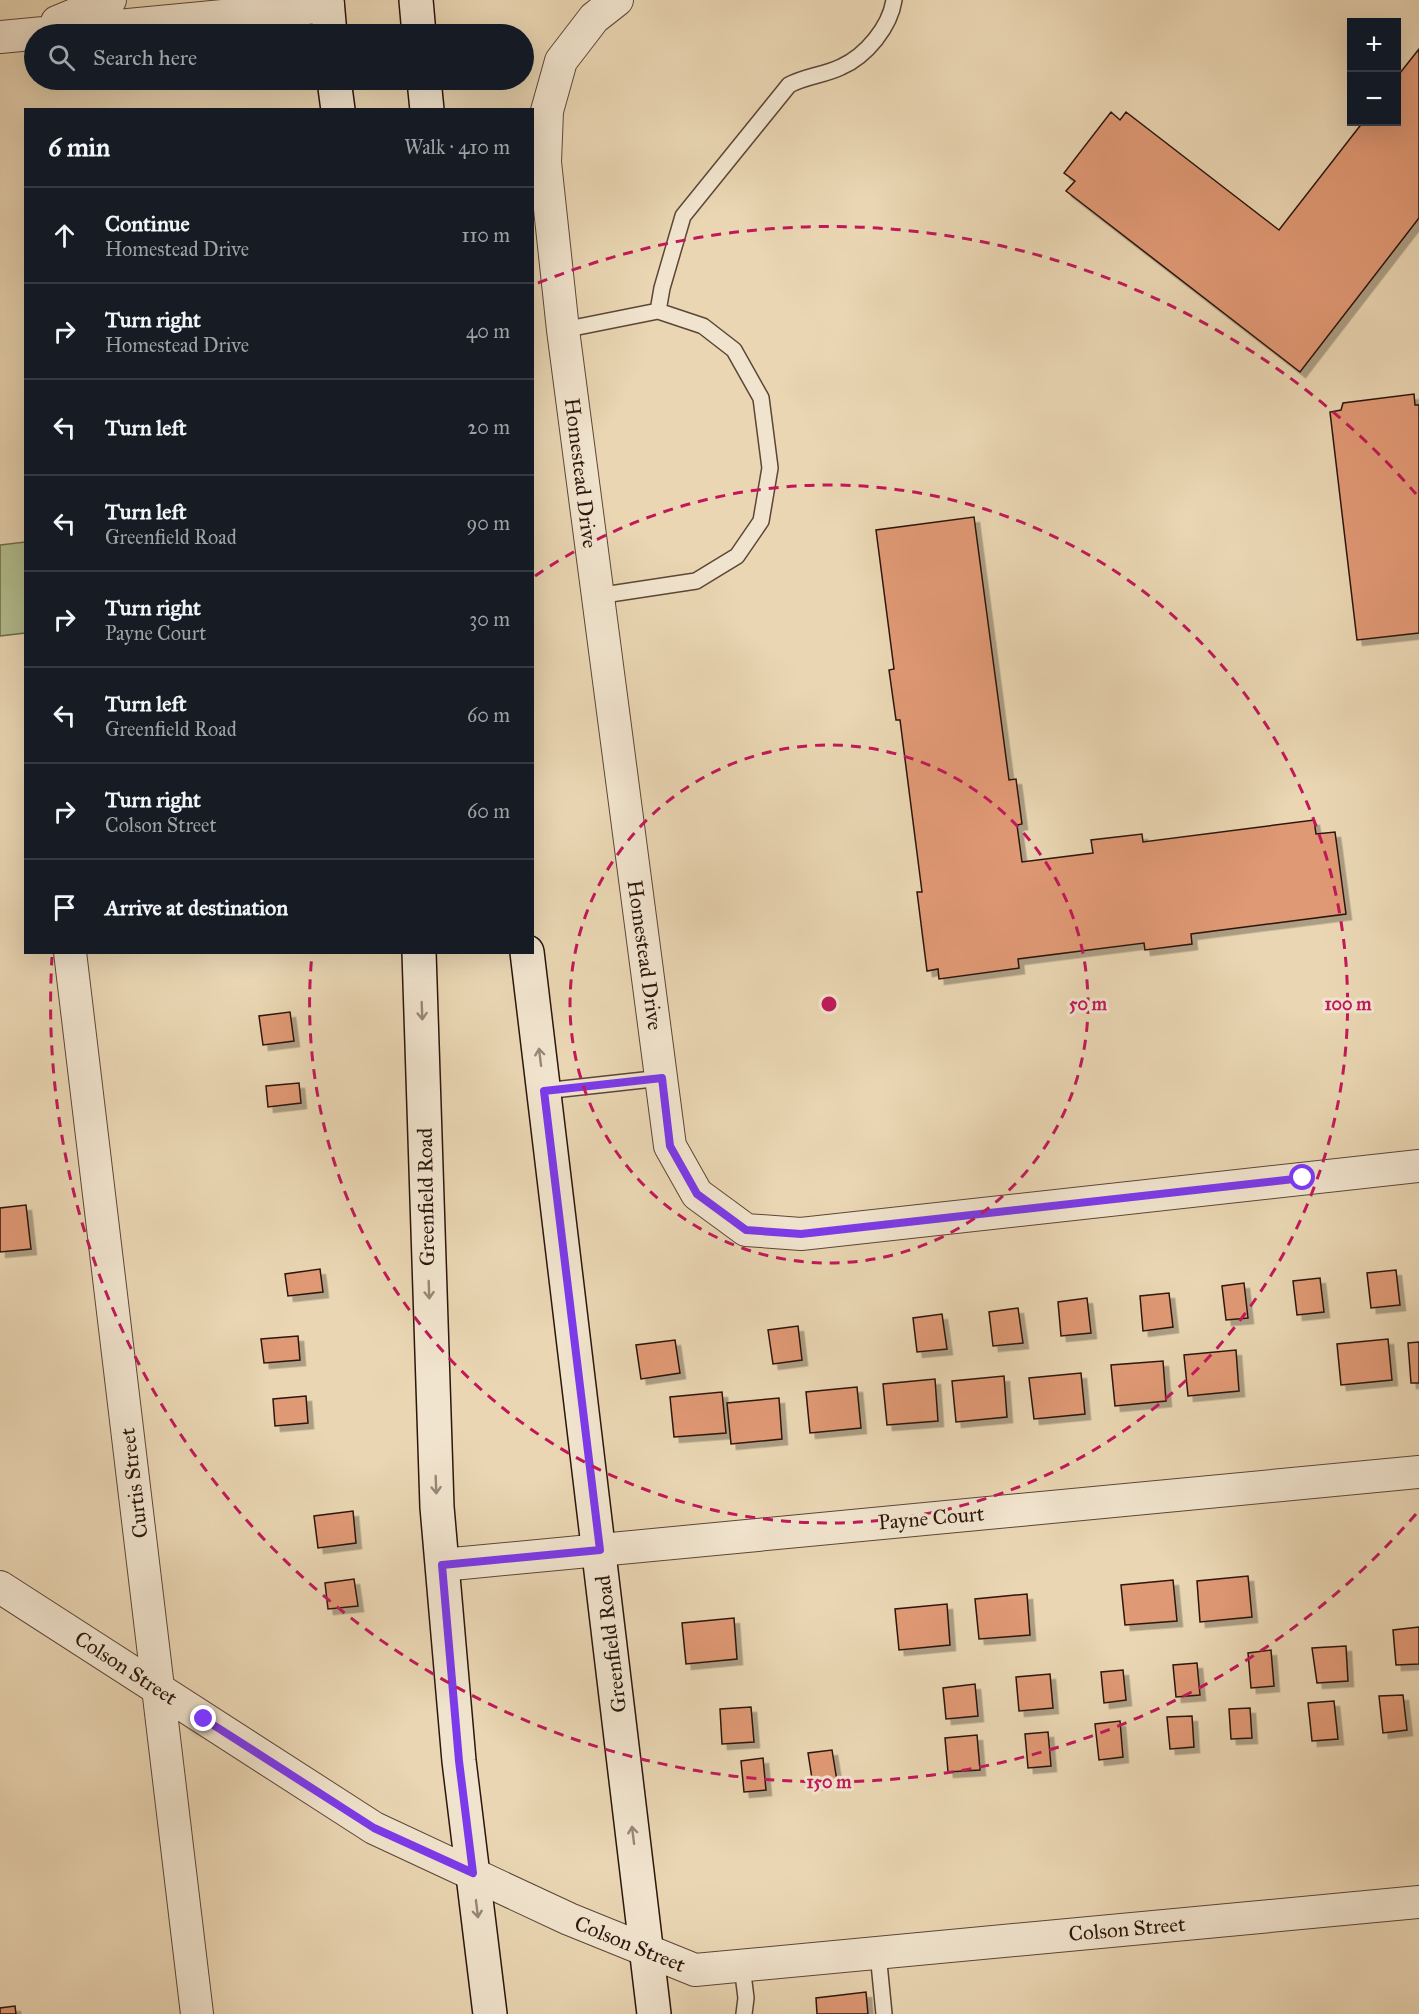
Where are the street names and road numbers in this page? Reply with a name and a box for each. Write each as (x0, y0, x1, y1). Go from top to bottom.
street label: Homestead Drive (559, 396, 603, 550)
street label: Homestead Drive (622, 878, 668, 1032)
street label: Greenfield Road (412, 1127, 440, 1266)
street label: Curtis Street (114, 1426, 154, 1540)
street label: Payne Court (877, 1500, 986, 1536)
street label: Greenfield Road (590, 1573, 632, 1714)
street label: Colson Street (70, 1625, 183, 1711)
street label: Colson Street (571, 1910, 690, 1978)
street label: Colson Street (1068, 1911, 1187, 1947)

